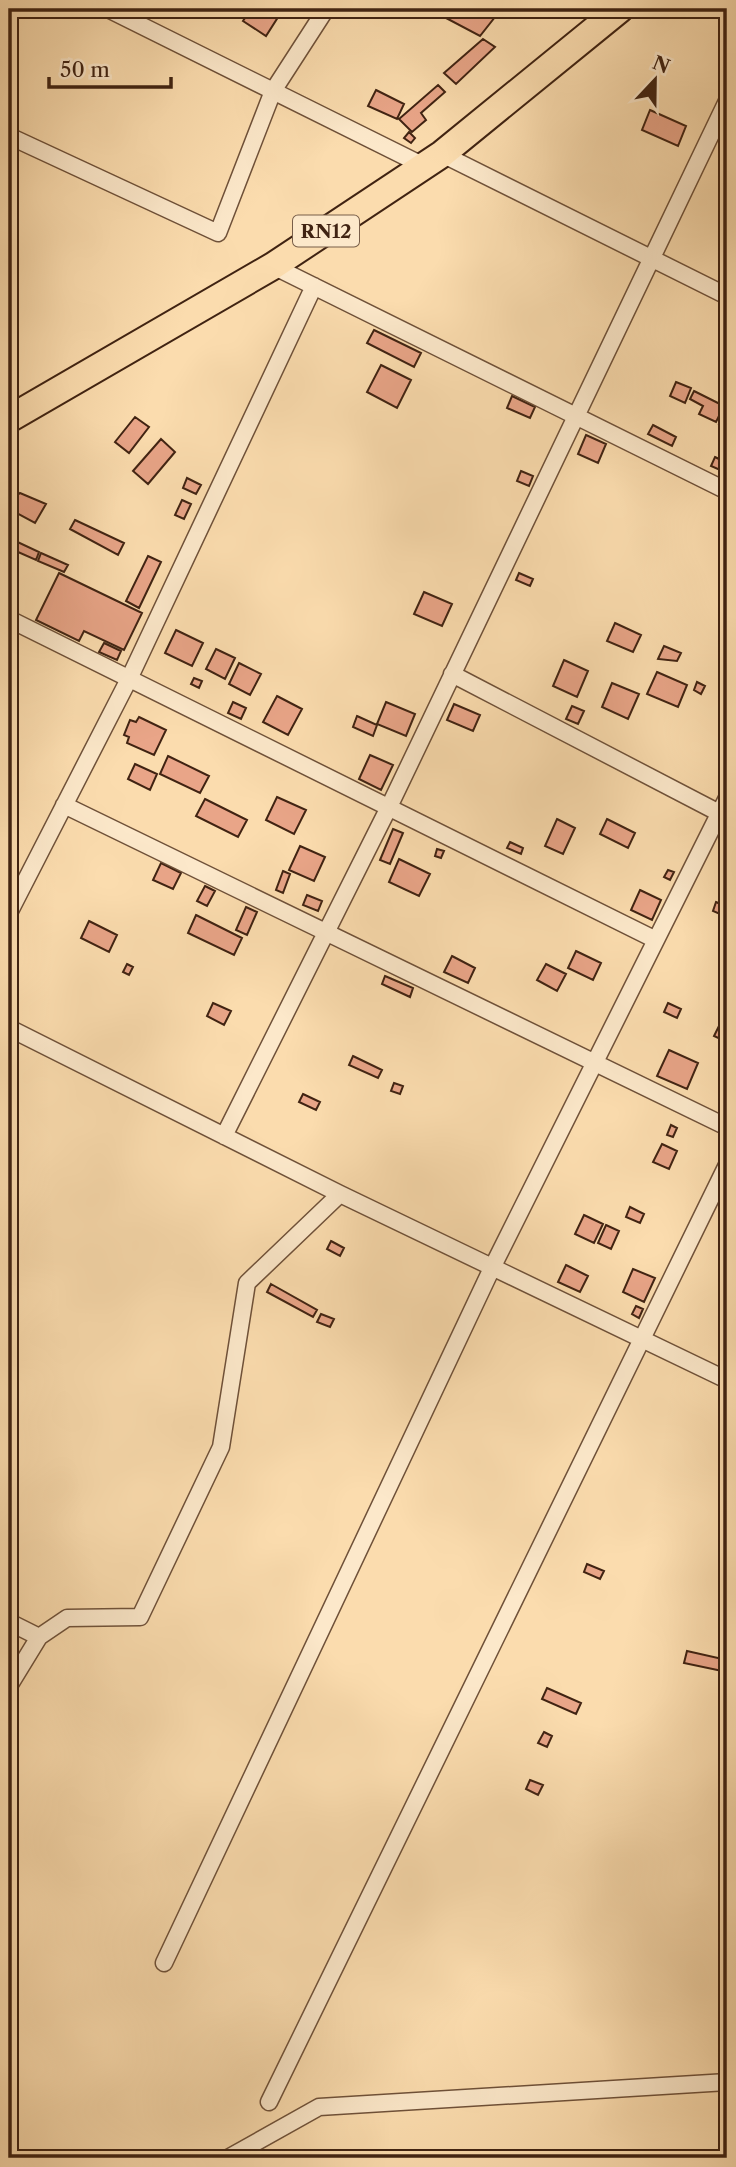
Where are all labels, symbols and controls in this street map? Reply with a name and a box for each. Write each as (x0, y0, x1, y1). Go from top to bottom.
scale bar (49, 46, 172, 90)
north arrow (620, 46, 690, 116)
text: N (649, 51, 673, 78)
text: 50 m (60, 57, 110, 82)
road number: RN12 (293, 216, 359, 246)

